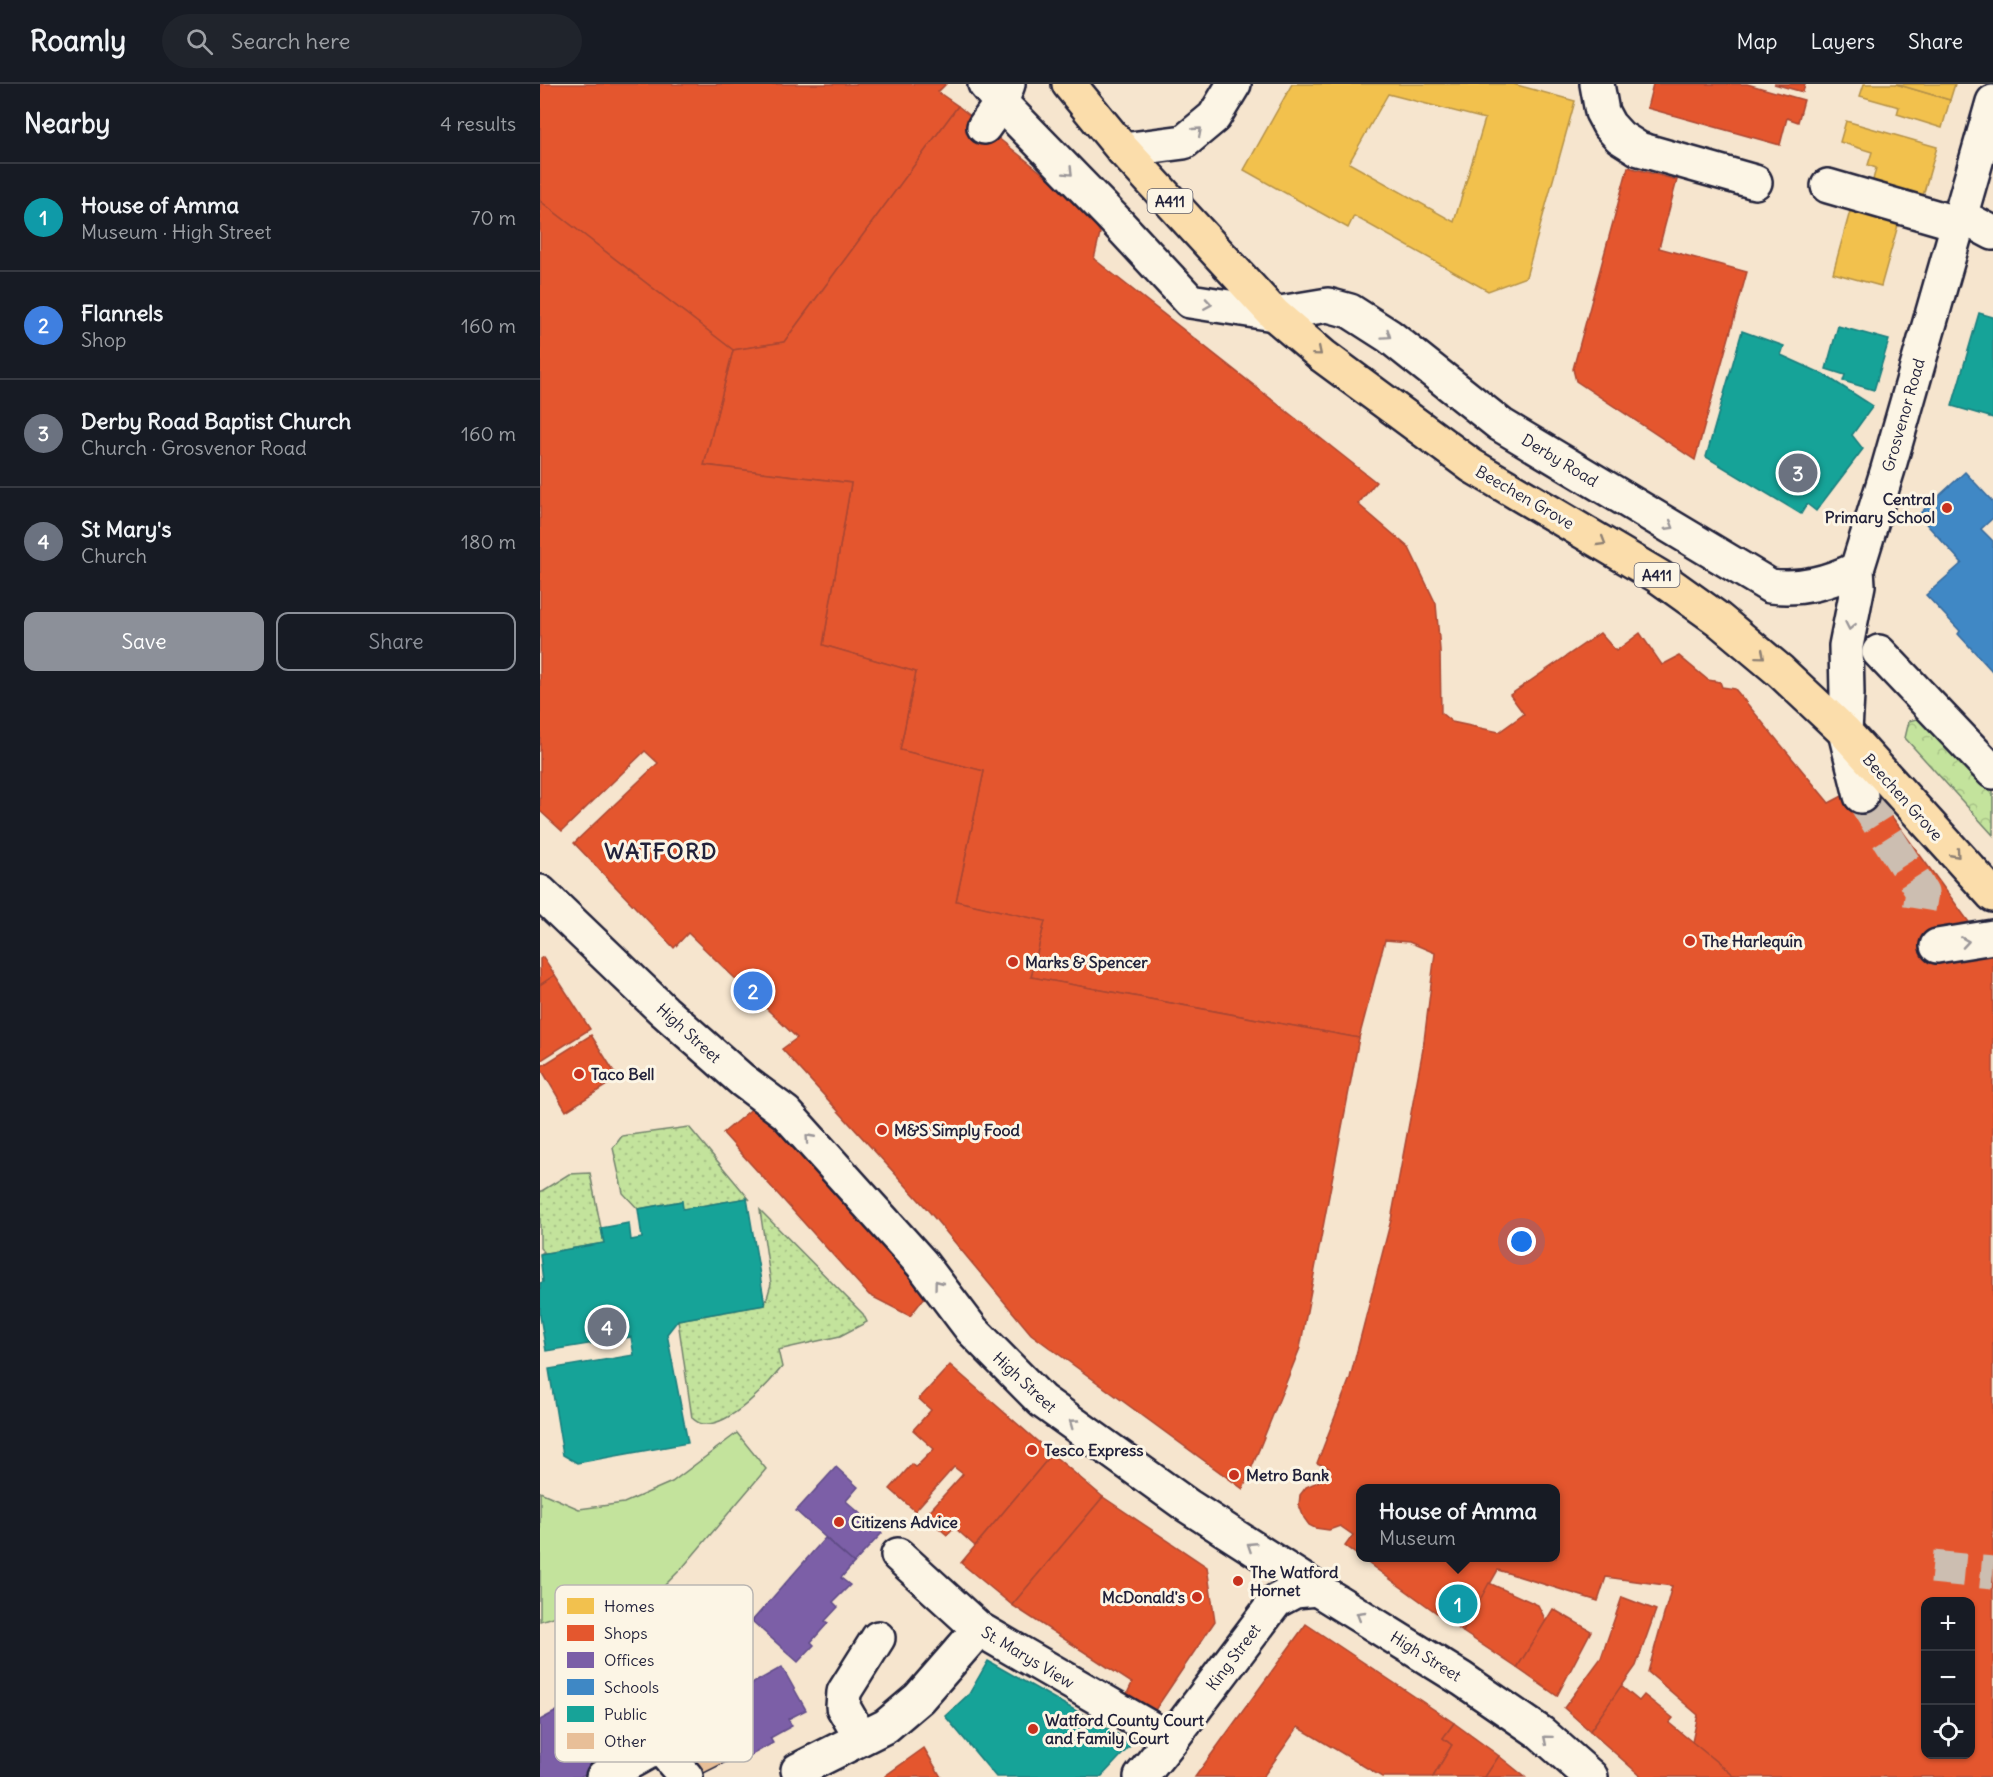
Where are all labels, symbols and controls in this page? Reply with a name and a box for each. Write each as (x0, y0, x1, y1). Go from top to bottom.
search box (162, 14, 582, 68)
text: Roamly (30, 23, 126, 59)
icon: search (183, 25, 216, 58)
text: Search here (231, 27, 350, 55)
text: Map (1737, 28, 1777, 55)
text: Layers (1810, 28, 1875, 55)
text: Share (1908, 28, 1963, 55)
text: Nearby (24, 107, 110, 140)
text: 4 results (440, 111, 516, 136)
one-way arrow (1191, 127, 1202, 138)
one-way arrow (1061, 165, 1072, 176)
road number: A411 (1148, 189, 1192, 213)
text: House of Amma (81, 191, 239, 219)
text: 1 (40, 205, 47, 230)
text: 70 m (471, 205, 516, 230)
text: Museum · High Street (81, 219, 272, 244)
one-way arrow (1203, 297, 1213, 309)
text: Flannels (81, 299, 163, 327)
text: 2 (38, 313, 49, 338)
text: 160 m (461, 313, 516, 338)
text: Shop (81, 327, 126, 352)
one-way arrow (1380, 328, 1391, 339)
one-way arrow (1312, 345, 1323, 356)
street label: Grosvenor Road (1877, 356, 1929, 474)
text: Derby Road Baptist Church (81, 407, 351, 435)
text: 3 (38, 421, 49, 446)
text: 160 m (461, 421, 516, 446)
street label: Derby Road (1518, 429, 1602, 491)
text: Church · Grosvenor Road (81, 435, 307, 460)
pin: 3 (1778, 450, 1818, 496)
street label: Beechen Grove (1472, 461, 1578, 533)
place label: Central Primary School (1825, 489, 1935, 528)
marker: Central Primary School (1940, 501, 1954, 515)
text: St Mary's (81, 515, 171, 543)
one-way arrow (1664, 518, 1674, 530)
text: 4 (38, 529, 49, 554)
text: 180 m (461, 529, 516, 554)
one-way arrow (1596, 535, 1606, 547)
text: Church (81, 543, 147, 568)
road number: A411 (1634, 563, 1680, 587)
button: Save (24, 612, 264, 671)
button: Share (276, 612, 516, 671)
one-way arrow (1844, 621, 1857, 631)
one-way arrow (1754, 648, 1765, 659)
street label: Beechen Grove (1859, 749, 1947, 845)
district label: WATFORD (604, 837, 718, 865)
one-way arrow (1949, 847, 1960, 858)
place label: The Harlequin (1702, 931, 1802, 952)
marker: The Harlequin (1683, 934, 1697, 948)
one-way arrow (1961, 936, 1970, 948)
place label: Marks & Spencer (1025, 952, 1148, 973)
marker: Marks & Spencer (1006, 955, 1020, 969)
pin: 2 (734, 968, 772, 1014)
street label: High Street (653, 999, 726, 1068)
place label: Taco Bell (591, 1064, 654, 1084)
marker: Taco Bell (572, 1067, 586, 1081)
place label: M&S Simply Food (894, 1120, 1020, 1141)
marker: M&S Simply Food (875, 1123, 889, 1137)
one-way arrow (805, 1134, 816, 1145)
your location (1507, 1227, 1536, 1256)
one-way arrow (934, 1280, 945, 1291)
pin: 4 (588, 1304, 626, 1350)
street label: High Street (989, 1347, 1061, 1417)
one-way arrow (1069, 1419, 1080, 1430)
place label: Tesco Express (1044, 1440, 1143, 1461)
marker: Tesco Express (1025, 1443, 1039, 1457)
place label: Metro Bank (1246, 1465, 1329, 1485)
marker: Metro Bank (1227, 1468, 1241, 1482)
popup (1356, 1484, 1560, 1562)
text: House of Amma (1379, 1497, 1537, 1525)
place label: Citizens Advice (851, 1512, 958, 1532)
marker: Citizens Advice (832, 1515, 846, 1529)
text: Museum (1379, 1525, 1456, 1550)
one-way arrow (1246, 1542, 1257, 1553)
place label: The Watford Hornet (1250, 1562, 1339, 1600)
marker: The Watford Hornet (1231, 1574, 1245, 1588)
pin: 1 (1438, 1582, 1478, 1627)
legend (555, 1585, 753, 1762)
place label: McDonald's (1102, 1587, 1185, 1607)
marker: McDonald's (1190, 1590, 1204, 1604)
text: Homes (604, 1596, 654, 1616)
map controls (1921, 1597, 1975, 1759)
button: + (1921, 1597, 1975, 1651)
one-way arrow (1356, 1610, 1366, 1622)
street label: King Street (1201, 1619, 1265, 1694)
street label: St. Marys View (978, 1621, 1078, 1693)
text: Shops (604, 1623, 648, 1643)
street label: High Street (1387, 1626, 1466, 1686)
text: Offices (604, 1650, 654, 1670)
button: − (1921, 1651, 1975, 1705)
text: Schools (604, 1677, 659, 1697)
text: Public (604, 1704, 647, 1724)
button: locate (1921, 1705, 1975, 1759)
place label: Watford County Court and Family Court (1045, 1710, 1204, 1749)
marker: Watford County Court and Family Court (1026, 1722, 1040, 1736)
text: Other (604, 1731, 647, 1751)
one-way arrow (1543, 1735, 1554, 1746)

